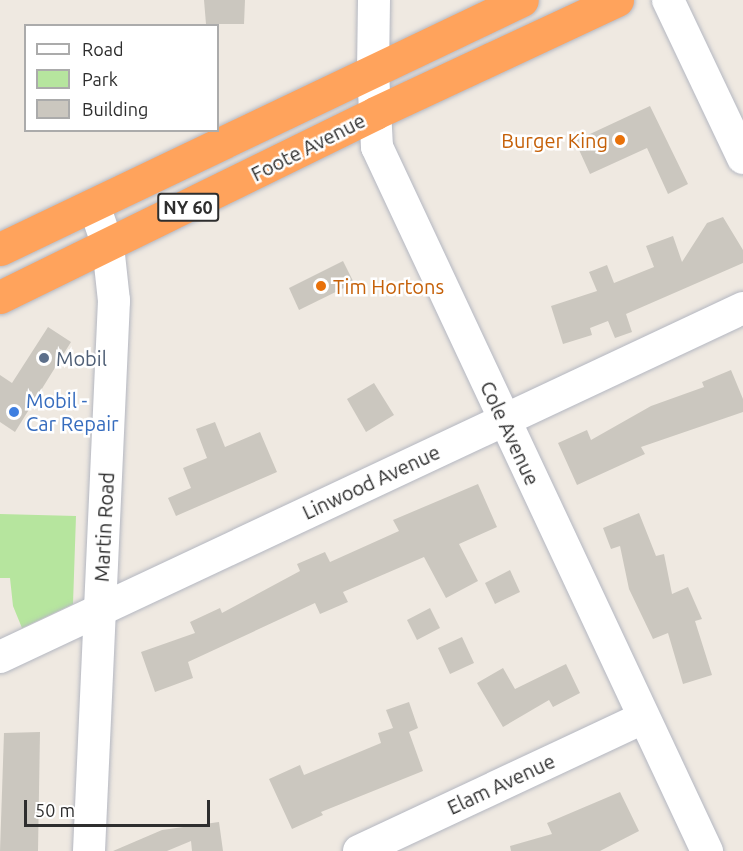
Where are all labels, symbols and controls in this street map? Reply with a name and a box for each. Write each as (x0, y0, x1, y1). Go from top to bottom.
legend (24, 24, 219, 132)
text: Road (82, 39, 124, 59)
text: Park (82, 69, 118, 89)
text: Building (82, 99, 148, 119)
street label: Foote Avenue (247, 108, 369, 186)
place label: Burger King (501, 128, 608, 152)
marker: Burger King (613, 133, 627, 147)
road number: NY 60 (156, 192, 219, 222)
place label: Tim Hortons (333, 274, 444, 298)
marker: Tim Hortons (314, 279, 328, 293)
place label: Mobil (56, 346, 107, 370)
marker: Mobil (37, 351, 51, 365)
street label: Cole Avenue (475, 377, 545, 489)
place label: Mobil - Car Repair (26, 388, 119, 435)
marker: Mobil - Car Repair (7, 405, 21, 419)
street label: Linwood Avenue (298, 440, 444, 524)
street label: Martin Road (89, 471, 119, 583)
street label: Elam Avenue (443, 749, 559, 819)
scale bar (27, 788, 213, 826)
text: 50 m (35, 800, 75, 820)

